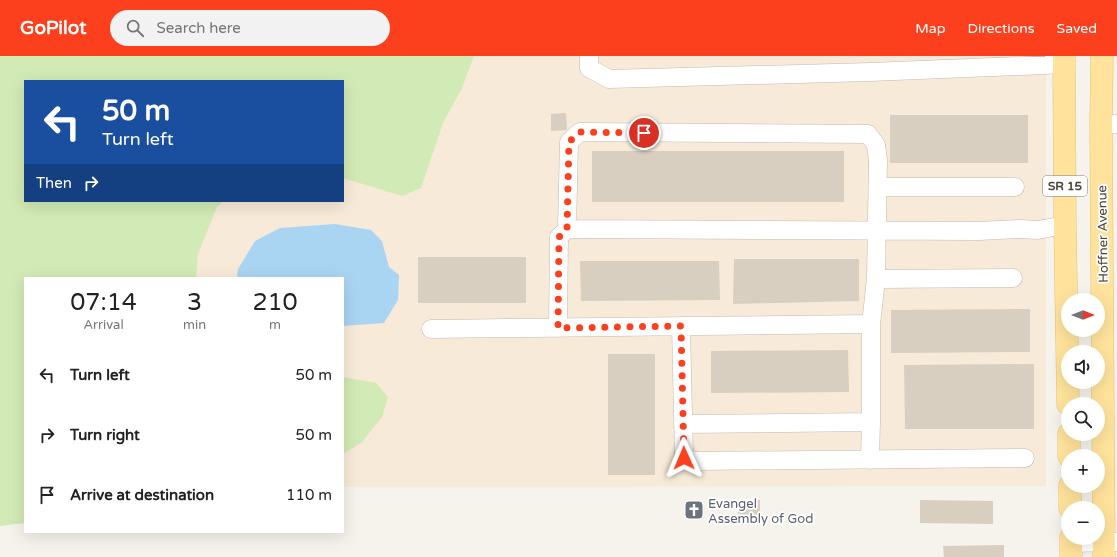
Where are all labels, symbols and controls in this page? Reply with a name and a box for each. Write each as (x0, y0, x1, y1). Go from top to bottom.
search box (110, 10, 390, 46)
text: GoPilot (20, 17, 86, 39)
icon: search (124, 17, 146, 39)
text: Search here (156, 19, 241, 37)
text: Map (915, 20, 946, 37)
text: Directions (968, 20, 1035, 37)
text: Saved (1057, 20, 1097, 37)
text: 50 m (102, 94, 170, 128)
icon: left (36, 96, 88, 148)
pin (627, 116, 661, 150)
icon: arrive (633, 122, 655, 144)
text: Turn left (102, 128, 174, 150)
icon: right (80, 172, 102, 194)
text: Then (36, 174, 72, 192)
road number: SR 15 (1043, 176, 1087, 196)
street label: Hoffner Avenue (1094, 185, 1112, 283)
text: 07:14 (70, 288, 137, 317)
text: 3 (187, 288, 202, 317)
text: 210 (252, 288, 298, 317)
north arrow (1061, 293, 1105, 337)
map controls (1061, 293, 1105, 545)
text: Arrival (83, 317, 124, 333)
text: min (183, 317, 206, 333)
text: m (269, 317, 281, 333)
button: sound (1061, 345, 1105, 389)
icon: left (36, 364, 58, 386)
text: Turn left (70, 366, 130, 384)
text: 50 m (295, 366, 332, 384)
button: search (1061, 397, 1105, 441)
icon: right (36, 424, 58, 446)
text: Turn right (70, 426, 140, 444)
text: 50 m (295, 426, 332, 444)
position arrow (663, 437, 705, 479)
button: + (1061, 449, 1105, 493)
icon: arrive (36, 484, 58, 506)
text: Arrive at destination (70, 486, 214, 504)
text: 110 m (286, 486, 332, 504)
place label: Evangel Assembly of God (708, 496, 813, 527)
church icon: Evangel Assembly of God (683, 499, 705, 521)
button: − (1061, 501, 1105, 545)

